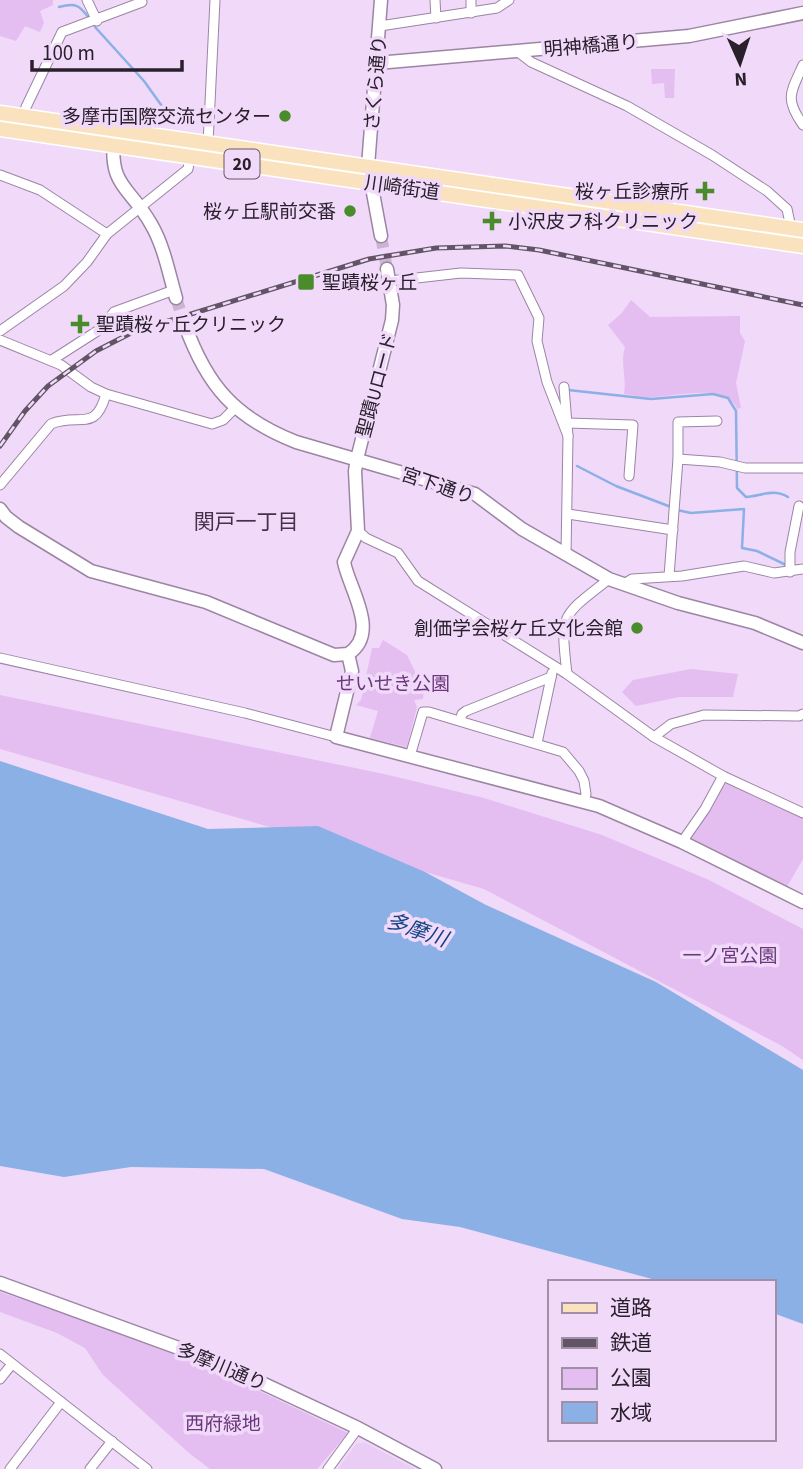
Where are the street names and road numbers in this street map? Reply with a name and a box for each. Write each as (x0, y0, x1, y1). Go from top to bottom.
street label: 明神橋通り (543, 29, 640, 64)
street label: さくら通り (359, 35, 394, 132)
road number: 20 (224, 149, 260, 178)
street label: 川崎街道 (362, 170, 441, 207)
street label: 聖蹟Uロード (351, 330, 404, 441)
street label: 宮下通り (397, 461, 478, 512)
street label: 多摩川通り (172, 1336, 270, 1398)

